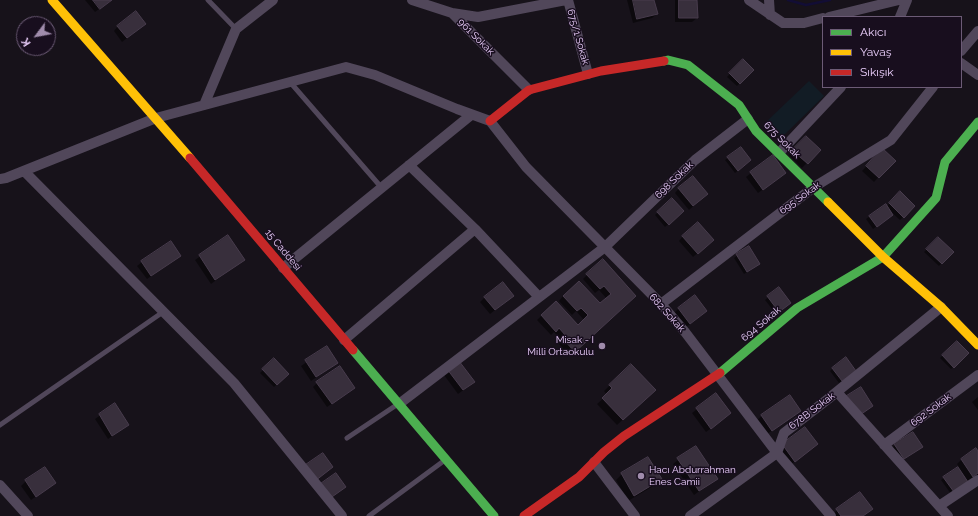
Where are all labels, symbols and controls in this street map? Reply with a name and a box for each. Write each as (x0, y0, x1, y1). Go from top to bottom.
street label: 675/1 Sokak (564, 8, 592, 66)
north arrow (16, 16, 56, 56)
street label: 961 Sokak (455, 16, 497, 58)
legend (822, 16, 962, 88)
text: Akıcı (860, 25, 886, 39)
text: K (19, 36, 34, 49)
text: Yavaş (860, 45, 892, 59)
text: Sıkışık (860, 65, 894, 79)
street label: 675 Sokak (761, 119, 803, 161)
street label: 698 Sokak (652, 159, 696, 201)
street label: 695 Sokak (777, 179, 823, 217)
street label: 15 Caddesi (262, 227, 304, 273)
street label: 682 Sokak (647, 291, 687, 335)
street label: 694 Sokak (739, 304, 783, 344)
place label: Misak - I Milli Ortaokulu (527, 334, 594, 358)
marker: Misak - I Milli Ortaokulu (597, 341, 607, 351)
street label: 678B Sokak (787, 390, 837, 432)
street label: 692 Sokak (908, 391, 954, 429)
place label: Hacı Abdurrahman Enes Camii (649, 464, 736, 488)
marker: Hacı Abdurrahman Enes Camii (636, 471, 646, 481)

